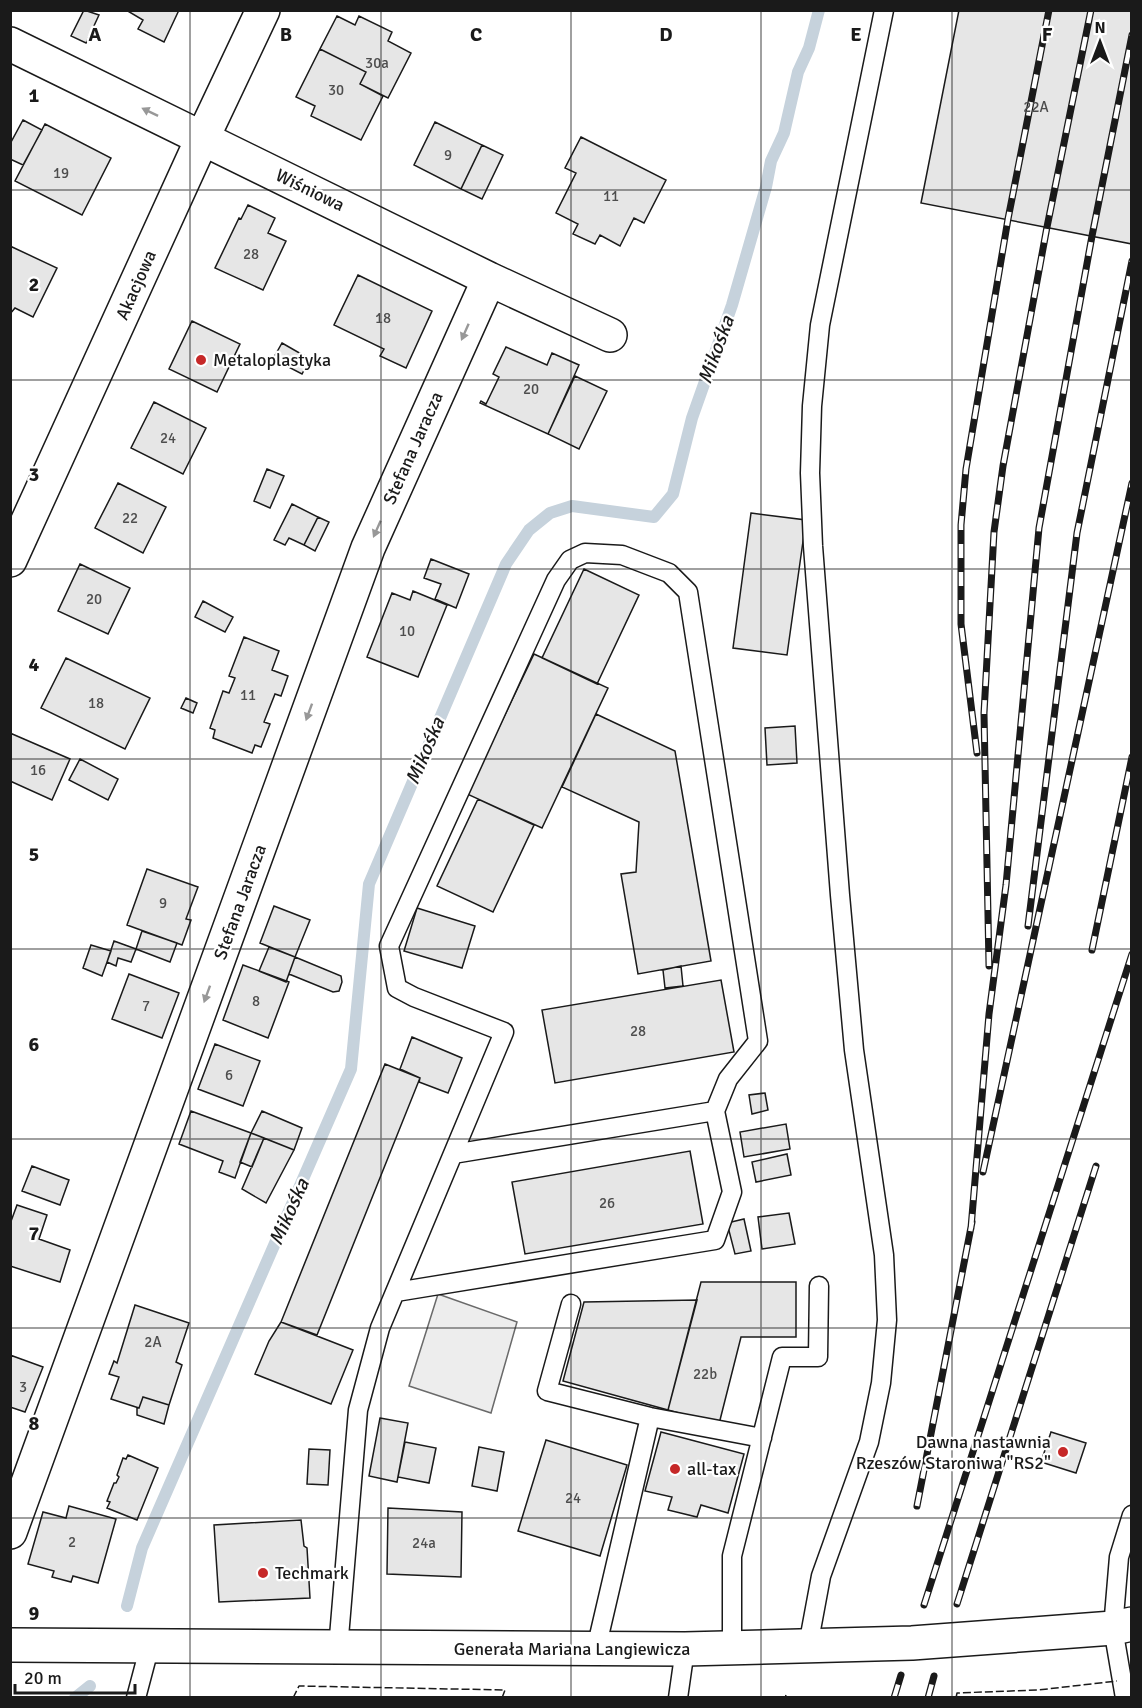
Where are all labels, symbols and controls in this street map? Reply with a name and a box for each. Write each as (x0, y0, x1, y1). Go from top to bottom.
north arrow (1070, 12, 1130, 72)
text: N (1094, 18, 1106, 38)
text: A (89, 22, 102, 47)
text: B (280, 22, 292, 47)
text: C (470, 22, 482, 47)
text: D (659, 22, 673, 47)
text: E (850, 22, 862, 47)
text: F (1042, 22, 1053, 47)
house number: 30a (365, 54, 389, 72)
house number: 30 (328, 81, 344, 99)
text: 1 (29, 83, 40, 108)
house number: 22A (1023, 98, 1049, 116)
one-way arrow (142, 107, 159, 116)
house number: 9 (444, 146, 452, 164)
house number: 19 (53, 164, 69, 182)
street label: Wiśniowa (272, 164, 348, 216)
house number: 11 (603, 187, 619, 205)
house number: 28 (243, 245, 259, 263)
street label: Akacjowa (111, 247, 161, 323)
text: 2 (29, 272, 39, 297)
house number: 18 (375, 309, 391, 327)
water label: Mikośka (692, 312, 740, 387)
one-way arrow (460, 324, 469, 341)
place label: Metaloplastyka (213, 349, 331, 371)
marker: Metaloplastyka (194, 353, 208, 367)
house number: 20 (523, 380, 539, 398)
street label: Stefana Jaracza (378, 388, 448, 508)
house number: 24 (160, 429, 176, 447)
text: 3 (29, 462, 39, 487)
house number: 22 (122, 509, 138, 527)
one-way arrow (372, 521, 381, 538)
house number: 20 (86, 590, 102, 608)
house number: 10 (399, 622, 415, 640)
text: 4 (29, 652, 40, 677)
house number: 11 (240, 686, 256, 704)
house number: 18 (88, 694, 104, 712)
one-way arrow (303, 703, 313, 721)
water label: Mikośka (400, 713, 451, 788)
house number: 16 (30, 761, 46, 779)
street label: Stefana Jaracza (209, 841, 271, 963)
text: 5 (29, 842, 39, 867)
house number: 9 (159, 894, 167, 912)
one-way arrow (201, 985, 211, 1003)
house number: 8 (252, 992, 260, 1010)
house number: 7 (142, 997, 150, 1015)
house number: 28 (630, 1022, 646, 1040)
text: 6 (29, 1032, 40, 1057)
house number: 6 (225, 1066, 233, 1084)
water label: Mikośka (263, 1174, 315, 1249)
house number: 26 (599, 1194, 615, 1212)
text: 7 (29, 1221, 40, 1246)
house number: 2A (144, 1333, 162, 1351)
house number: 22b (693, 1365, 717, 1383)
house number: 3 (19, 1378, 27, 1396)
text: 8 (29, 1411, 40, 1436)
place label: Dawna nastawnia Rzeszów Staroniwa "RS2" (856, 1431, 1051, 1474)
marker: Dawna nastawnia Rzeszów Staroniwa "RS2" (1056, 1445, 1070, 1459)
place label: all-tax (687, 1458, 737, 1480)
marker: all-tax (668, 1462, 682, 1476)
house number: 24 (565, 1489, 581, 1507)
house number: 2 (68, 1533, 76, 1551)
house number: 24a (412, 1534, 436, 1552)
place label: Techmark (275, 1562, 349, 1584)
marker: Techmark (256, 1566, 270, 1580)
text: 9 (29, 1601, 40, 1626)
street label: Generała Mariana Langiewicza (454, 1638, 690, 1660)
scale bar (15, 1657, 135, 1695)
text: 20 m (24, 1667, 62, 1689)

